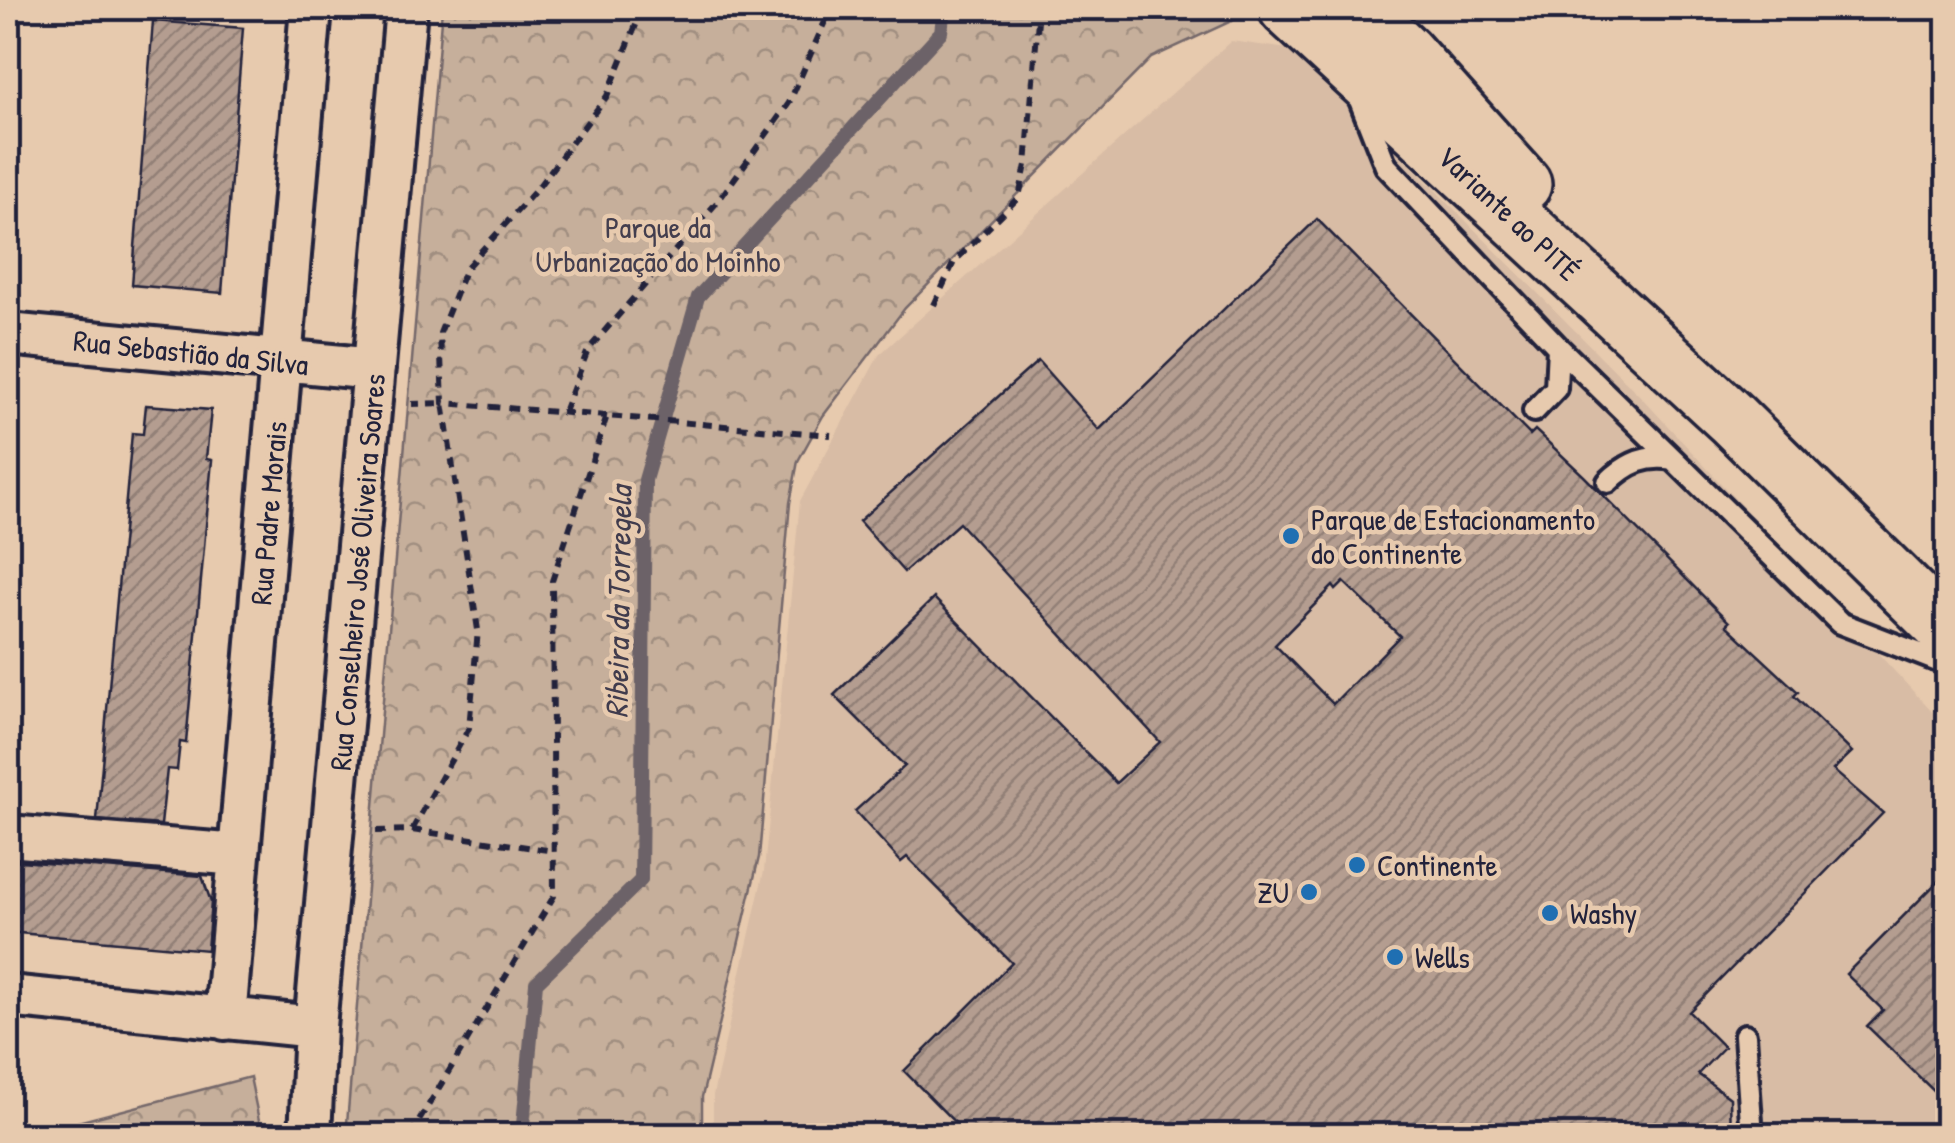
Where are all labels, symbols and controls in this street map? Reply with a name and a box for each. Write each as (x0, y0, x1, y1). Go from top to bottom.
street label: Variante ao PITÉ (1429, 137, 1589, 289)
park label: Parque da Urbanização do Moinho (535, 207, 781, 281)
street label: Rua Sebastião da Silva (72, 320, 311, 384)
street label: Rua Conselheiro José Oliveira Soares (320, 372, 394, 772)
street label: Rua Padre Morais (240, 420, 296, 606)
water label: Ribeira da Torregela (594, 482, 642, 719)
place label: Parque de Estacionamento do Continente (1311, 499, 1595, 573)
marker: Parque de Estacionamento do Continente (1280, 525, 1302, 547)
place label: Continente (1377, 845, 1498, 885)
marker: Continente (1346, 854, 1368, 876)
place label: ZU (1257, 872, 1289, 912)
marker: ZU (1298, 881, 1320, 903)
place label: Washy (1570, 893, 1637, 933)
marker: Washy (1539, 902, 1561, 924)
place label: Wells (1415, 937, 1470, 977)
marker: Wells (1384, 946, 1406, 968)

